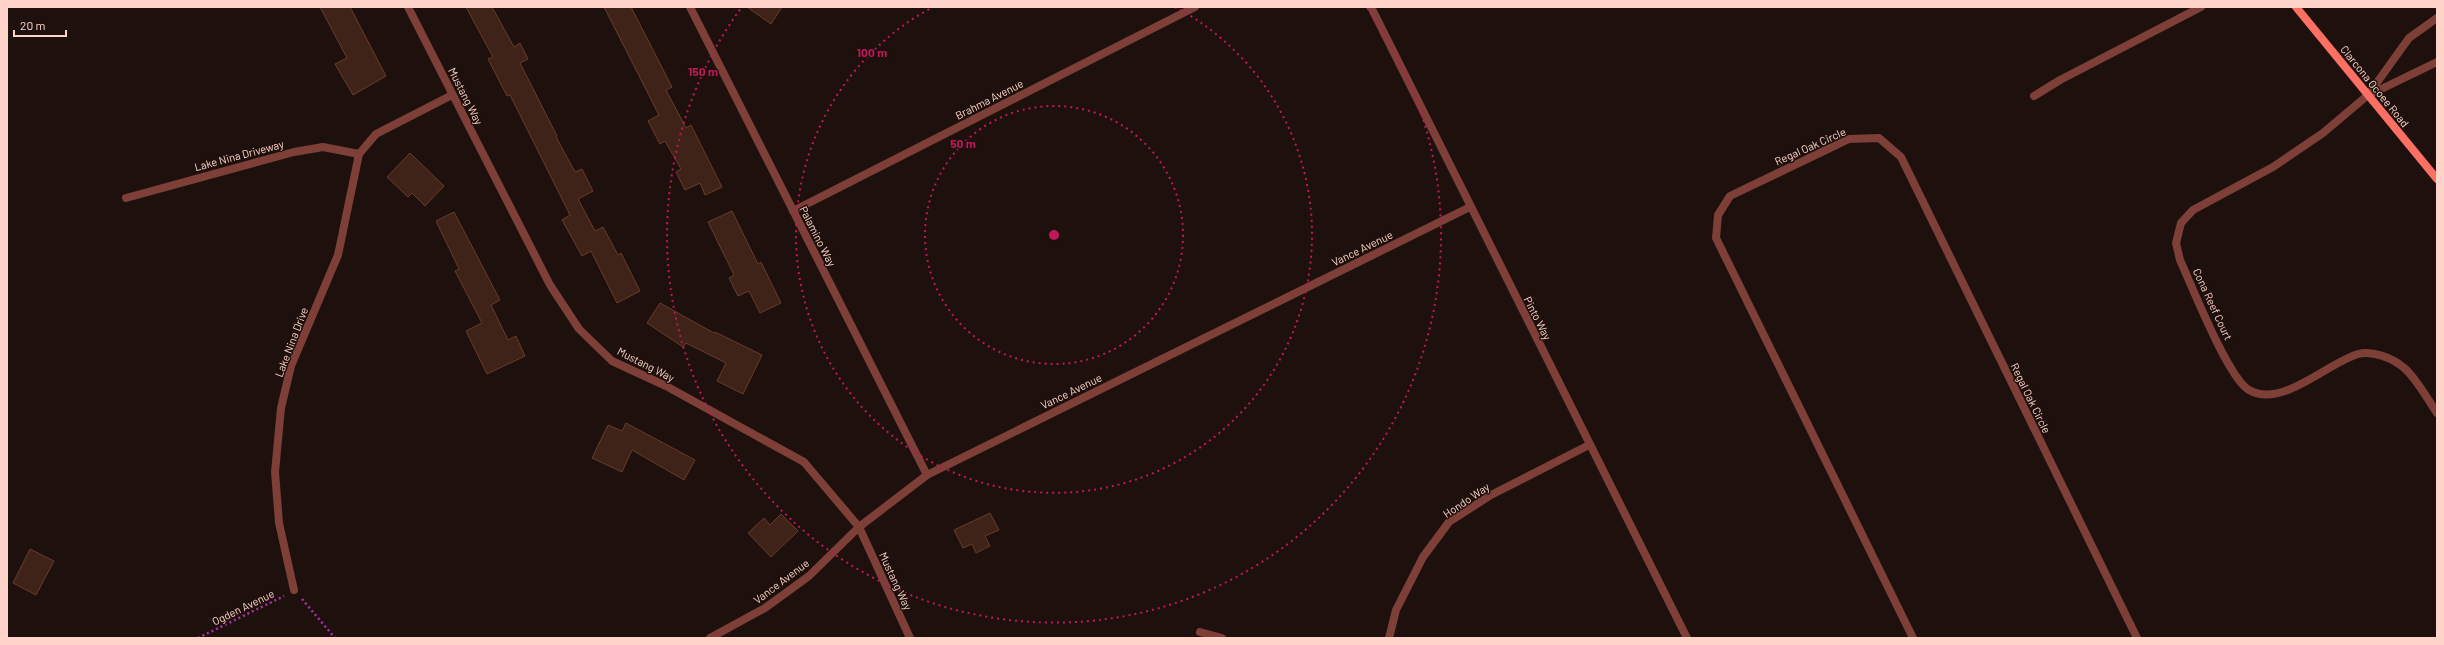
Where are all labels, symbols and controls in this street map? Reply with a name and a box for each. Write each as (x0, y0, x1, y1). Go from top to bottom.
scale bar (14, 12, 66, 38)
text: 20 m (20, 18, 46, 32)
street label: Clarcona Ocoee Road (2338, 43, 2412, 129)
text: 100 m (857, 45, 887, 59)
text: 150 m (688, 64, 718, 78)
street label: Mustang Way (446, 65, 486, 127)
street label: Brahma Avenue (953, 76, 1025, 122)
street label: Regal Oak Circle (1772, 124, 1848, 167)
text: 50 m (950, 136, 976, 150)
street label: Lake Nina Driveway (193, 137, 285, 173)
street label: Palamino Way (797, 204, 839, 268)
centre of rings (1047, 228, 1061, 242)
street label: Vance Avenue (1329, 228, 1395, 268)
street label: Cona Reef Court (2191, 266, 2235, 342)
street label: Pinto Way (1522, 294, 1554, 342)
street label: Lake Nina Drive (272, 305, 310, 379)
street label: Mustang Way (615, 344, 677, 384)
street label: Regal Oak Circle (2008, 361, 2054, 435)
street label: Vance Avenue (1038, 371, 1104, 411)
street label: Hondo Way (1440, 480, 1492, 520)
street label: Mustang Way (877, 550, 915, 612)
street label: Vance Avenue (751, 556, 811, 606)
street label: Ogden Avenue (210, 586, 276, 628)

